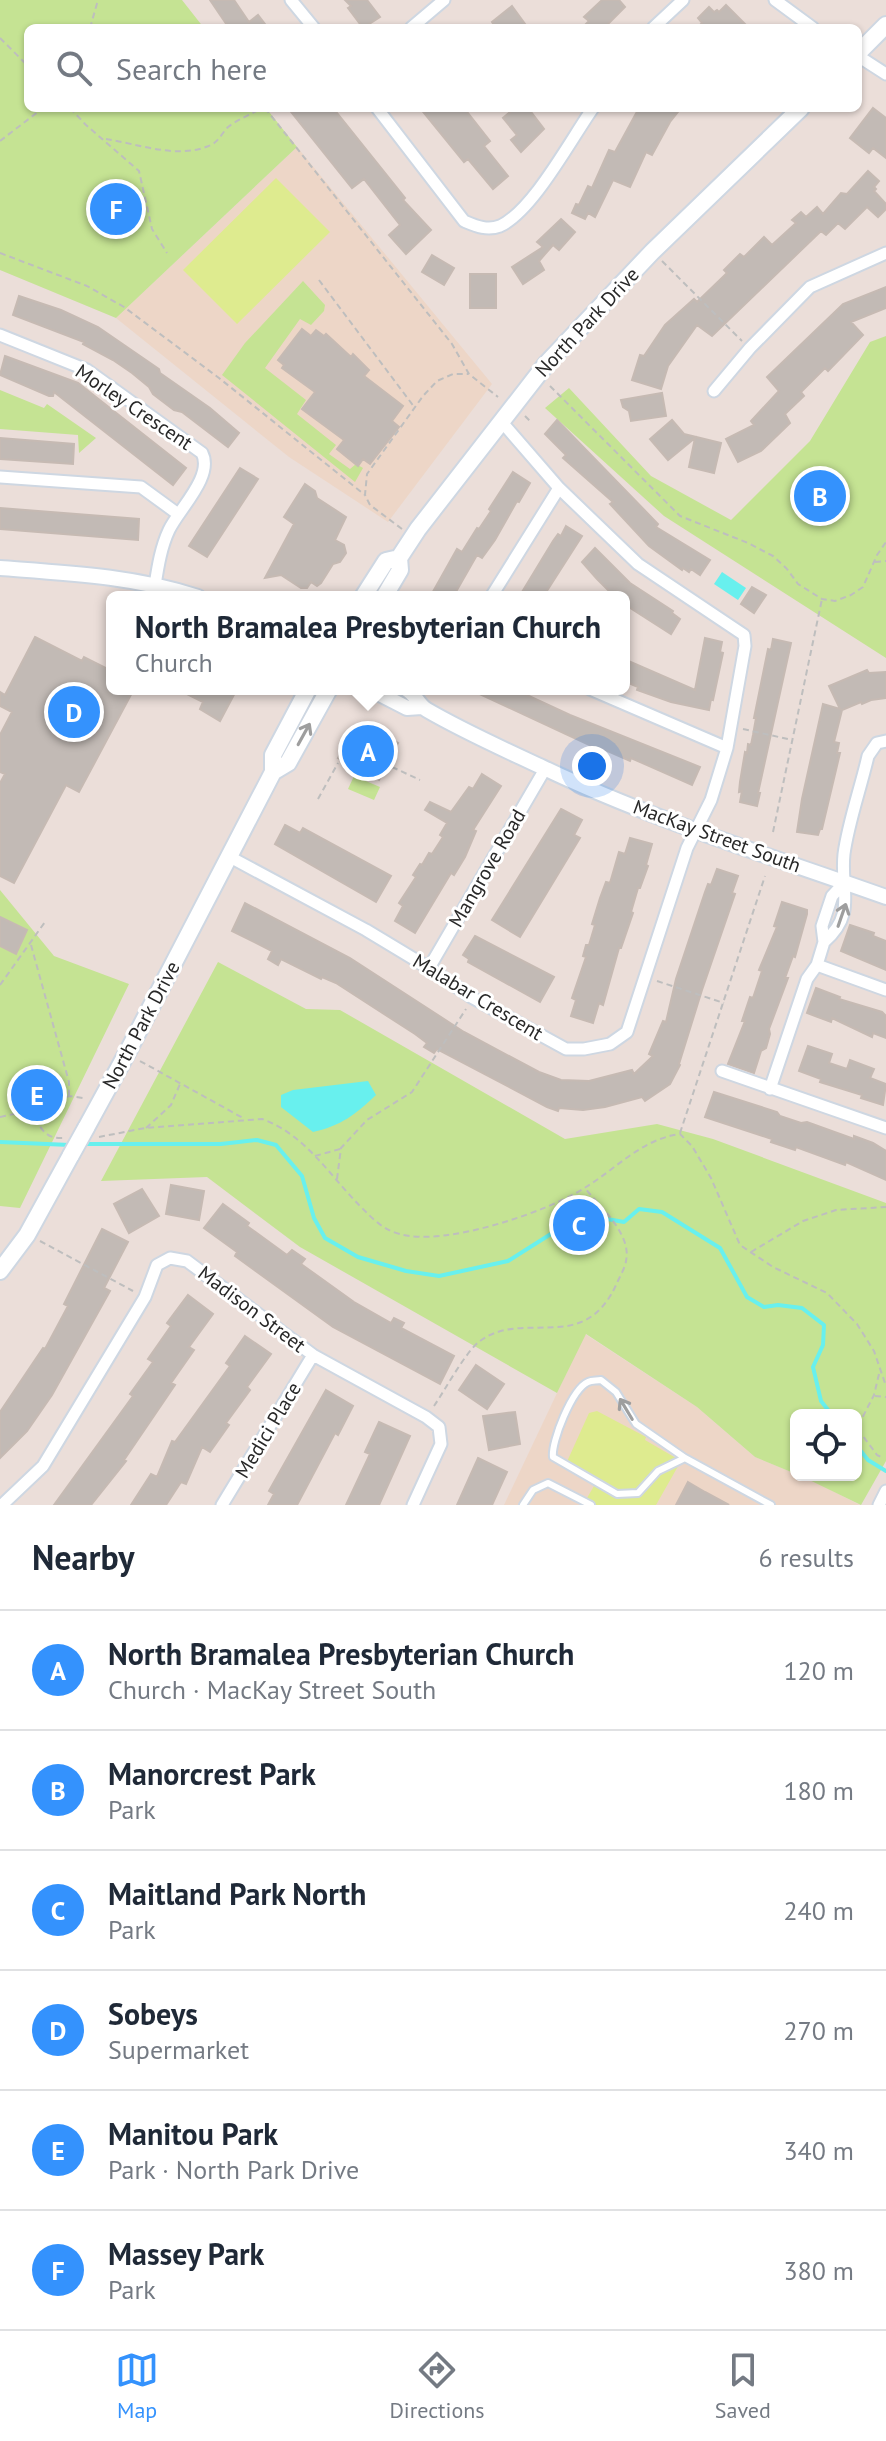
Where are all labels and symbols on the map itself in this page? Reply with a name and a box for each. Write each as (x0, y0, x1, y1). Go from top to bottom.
pin: F (90, 179, 142, 239)
street label: North Park Drive (529, 262, 645, 382)
street label: Morley Crescent (70, 358, 198, 456)
pin: B (794, 466, 846, 526)
pin: D (48, 682, 100, 742)
pin: A (342, 721, 394, 781)
one-way arrow (296, 723, 312, 746)
your location (572, 746, 612, 786)
street label: MacKay Street South (630, 794, 804, 878)
street label: Mangrove Road (443, 804, 531, 932)
one-way arrow (836, 903, 850, 928)
street label: Malabar Crescent (408, 948, 548, 1046)
street label: North Park Drive (96, 957, 186, 1093)
pin: E (11, 1065, 63, 1125)
pin: C (553, 1195, 605, 1255)
street label: Madison Street (193, 1260, 311, 1358)
street label: Medici Place (229, 1377, 307, 1483)
one-way arrow (618, 1398, 634, 1421)

